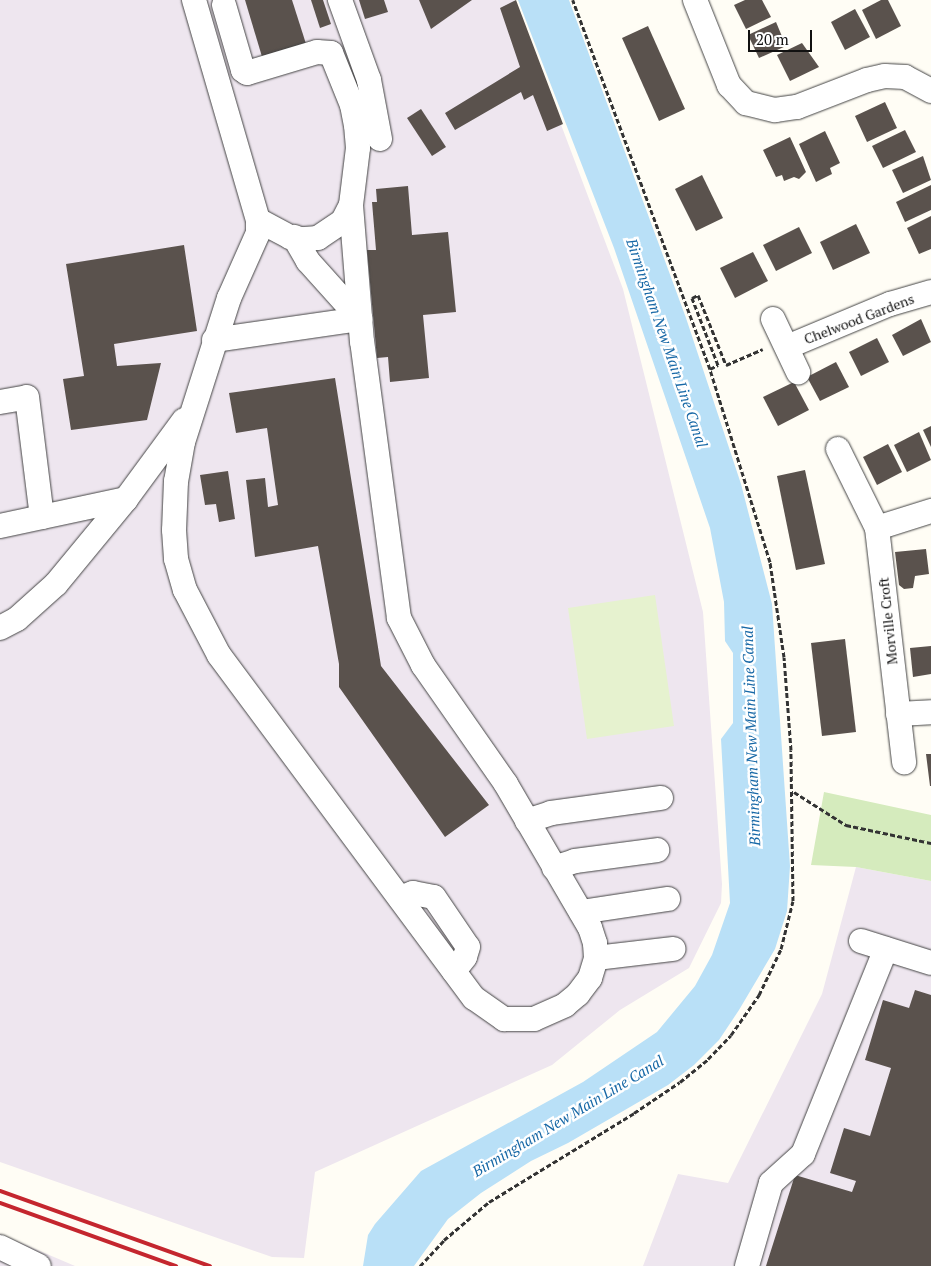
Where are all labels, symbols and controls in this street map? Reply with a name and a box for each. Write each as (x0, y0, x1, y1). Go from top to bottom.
scale bar (751, 20, 815, 52)
text: 20 m (756, 29, 789, 49)
water label: Birmingham New Main Line Canal (623, 236, 711, 450)
street label: Chelwood Gardens (802, 290, 916, 348)
street label: Morville Croft (875, 577, 901, 665)
water label: Birmingham New Main Line Canal (738, 626, 764, 846)
water label: Birmingham New Main Line Canal (469, 1052, 667, 1180)

